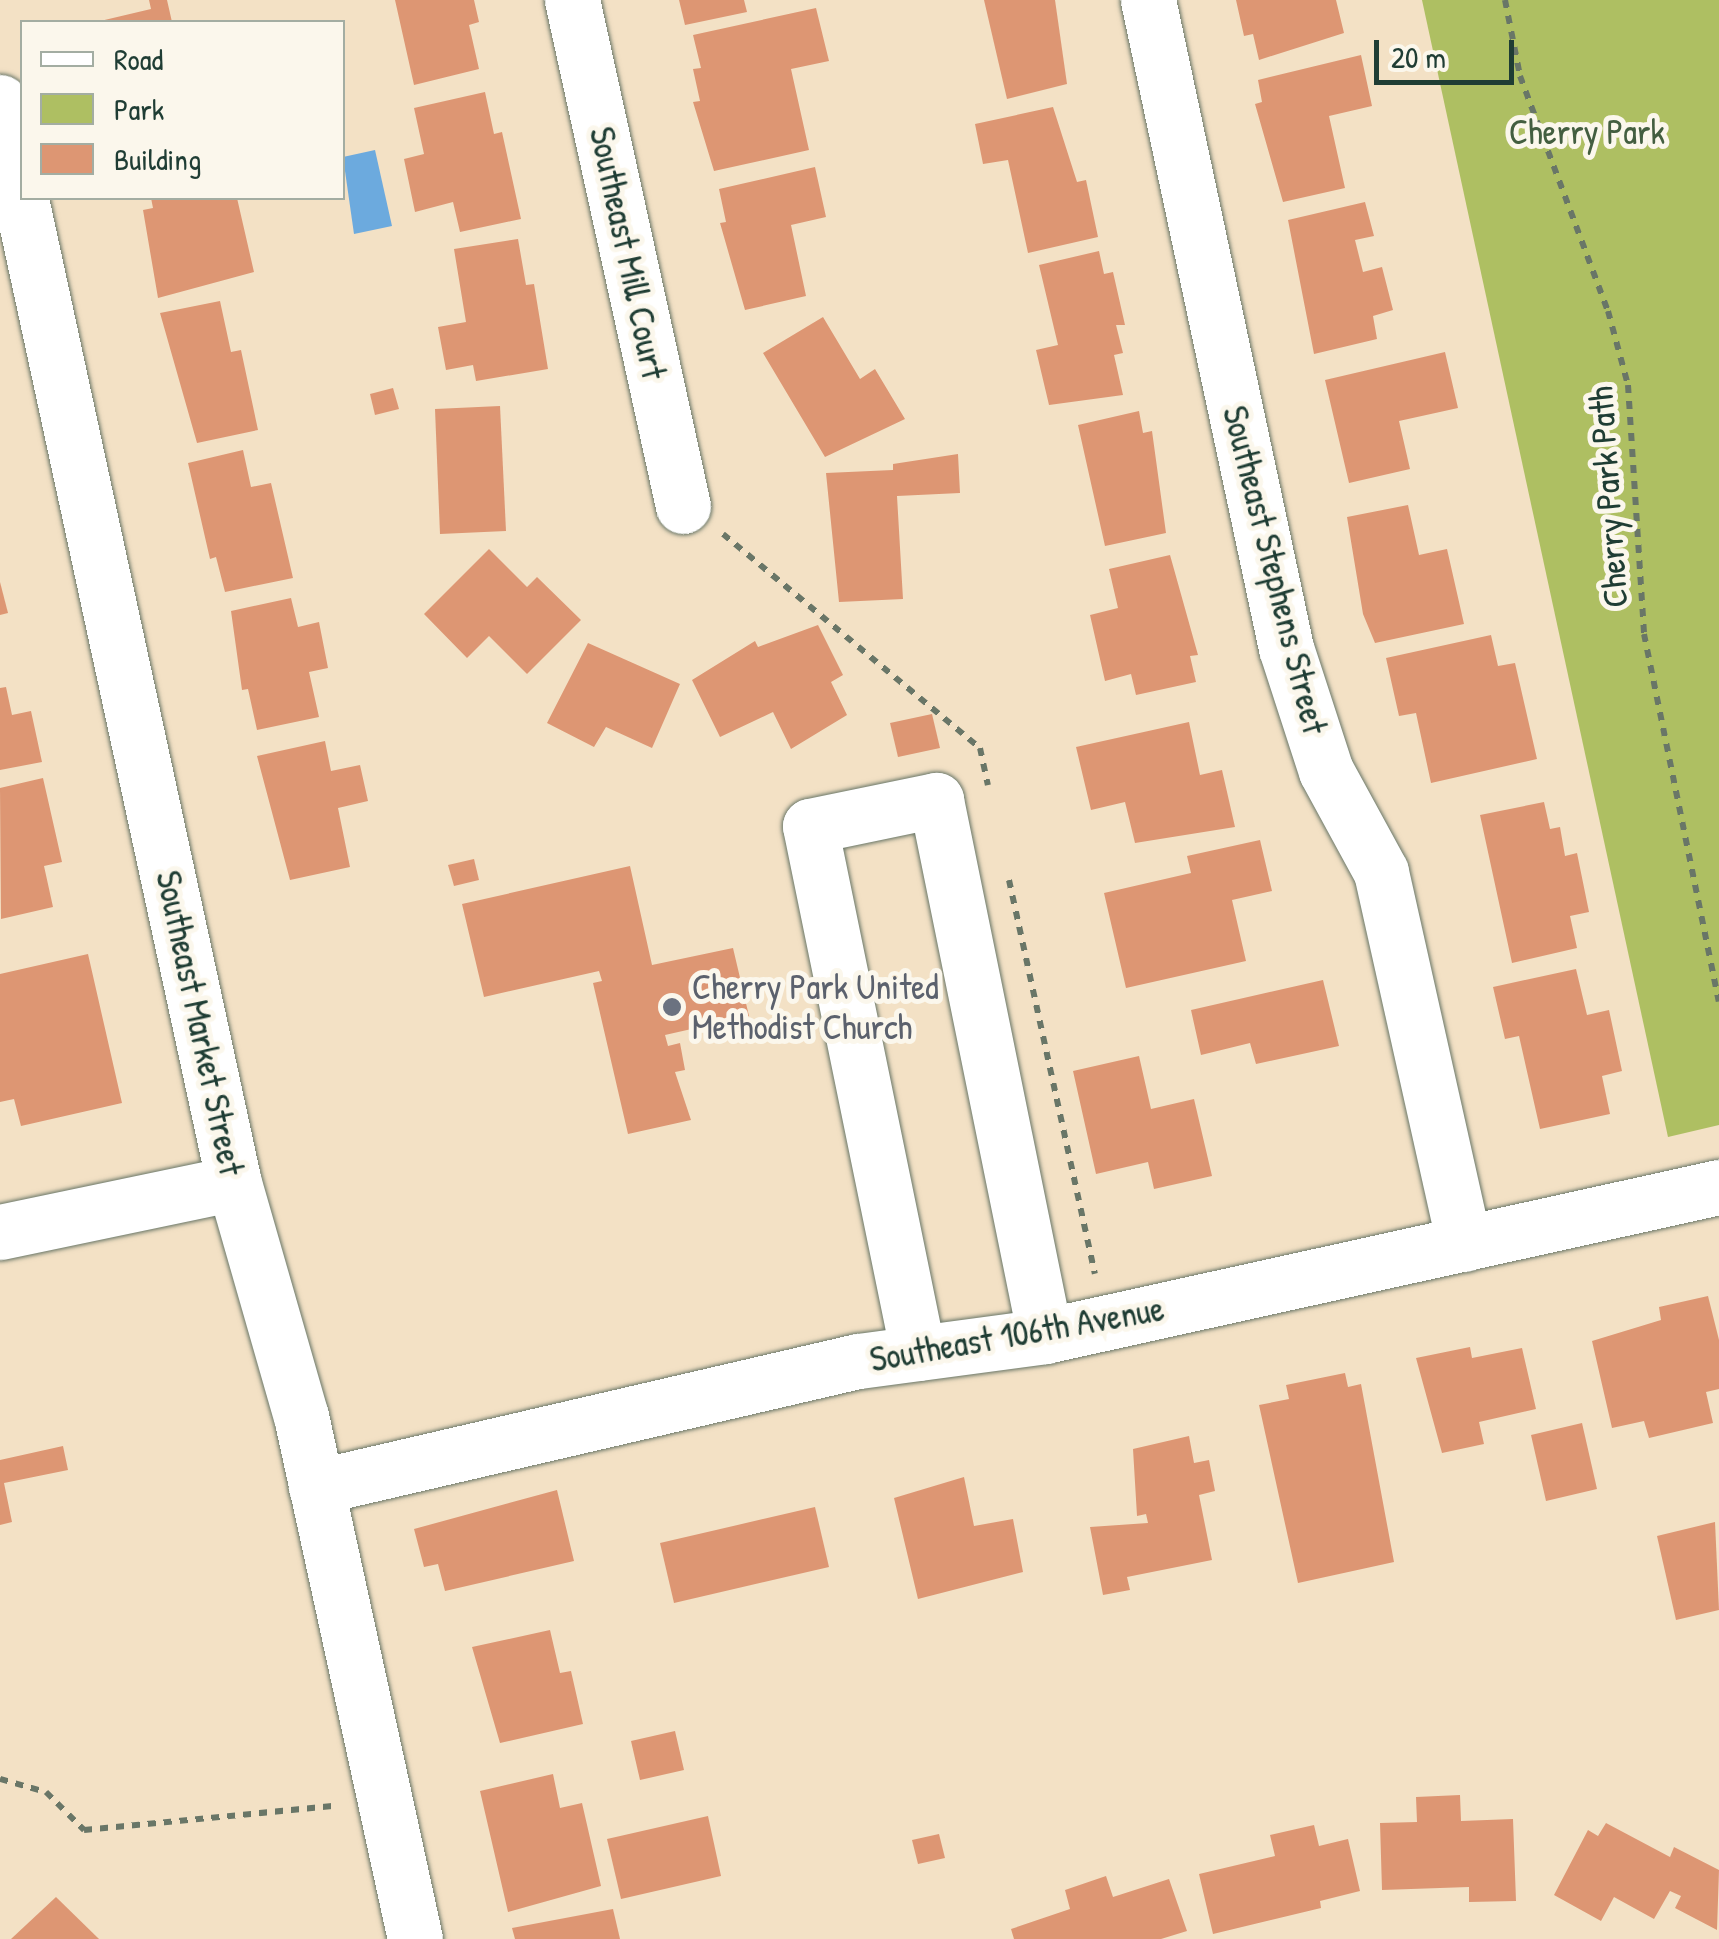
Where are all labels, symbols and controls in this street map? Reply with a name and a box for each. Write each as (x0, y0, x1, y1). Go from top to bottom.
legend (20, 20, 345, 200)
scale bar (1379, 20, 1519, 82)
text: 20 m (1391, 37, 1446, 77)
text: Road (114, 39, 163, 79)
text: Park (114, 89, 164, 129)
park label: Cherry Park (1509, 111, 1665, 153)
street label: Southeast Mill Court (581, 123, 675, 383)
text: Building (114, 139, 201, 179)
street label: Cherry Park Path (1579, 385, 1637, 609)
street label: Southeast Stephens Street (1214, 402, 1336, 738)
street label: Southeast Market Street (147, 867, 253, 1179)
place label: Cherry Park United Methodist Church (692, 966, 939, 1048)
marker: Cherry Park United Methodist Church (661, 996, 683, 1018)
street label: Southeast 106th Avenue (867, 1287, 1167, 1381)

